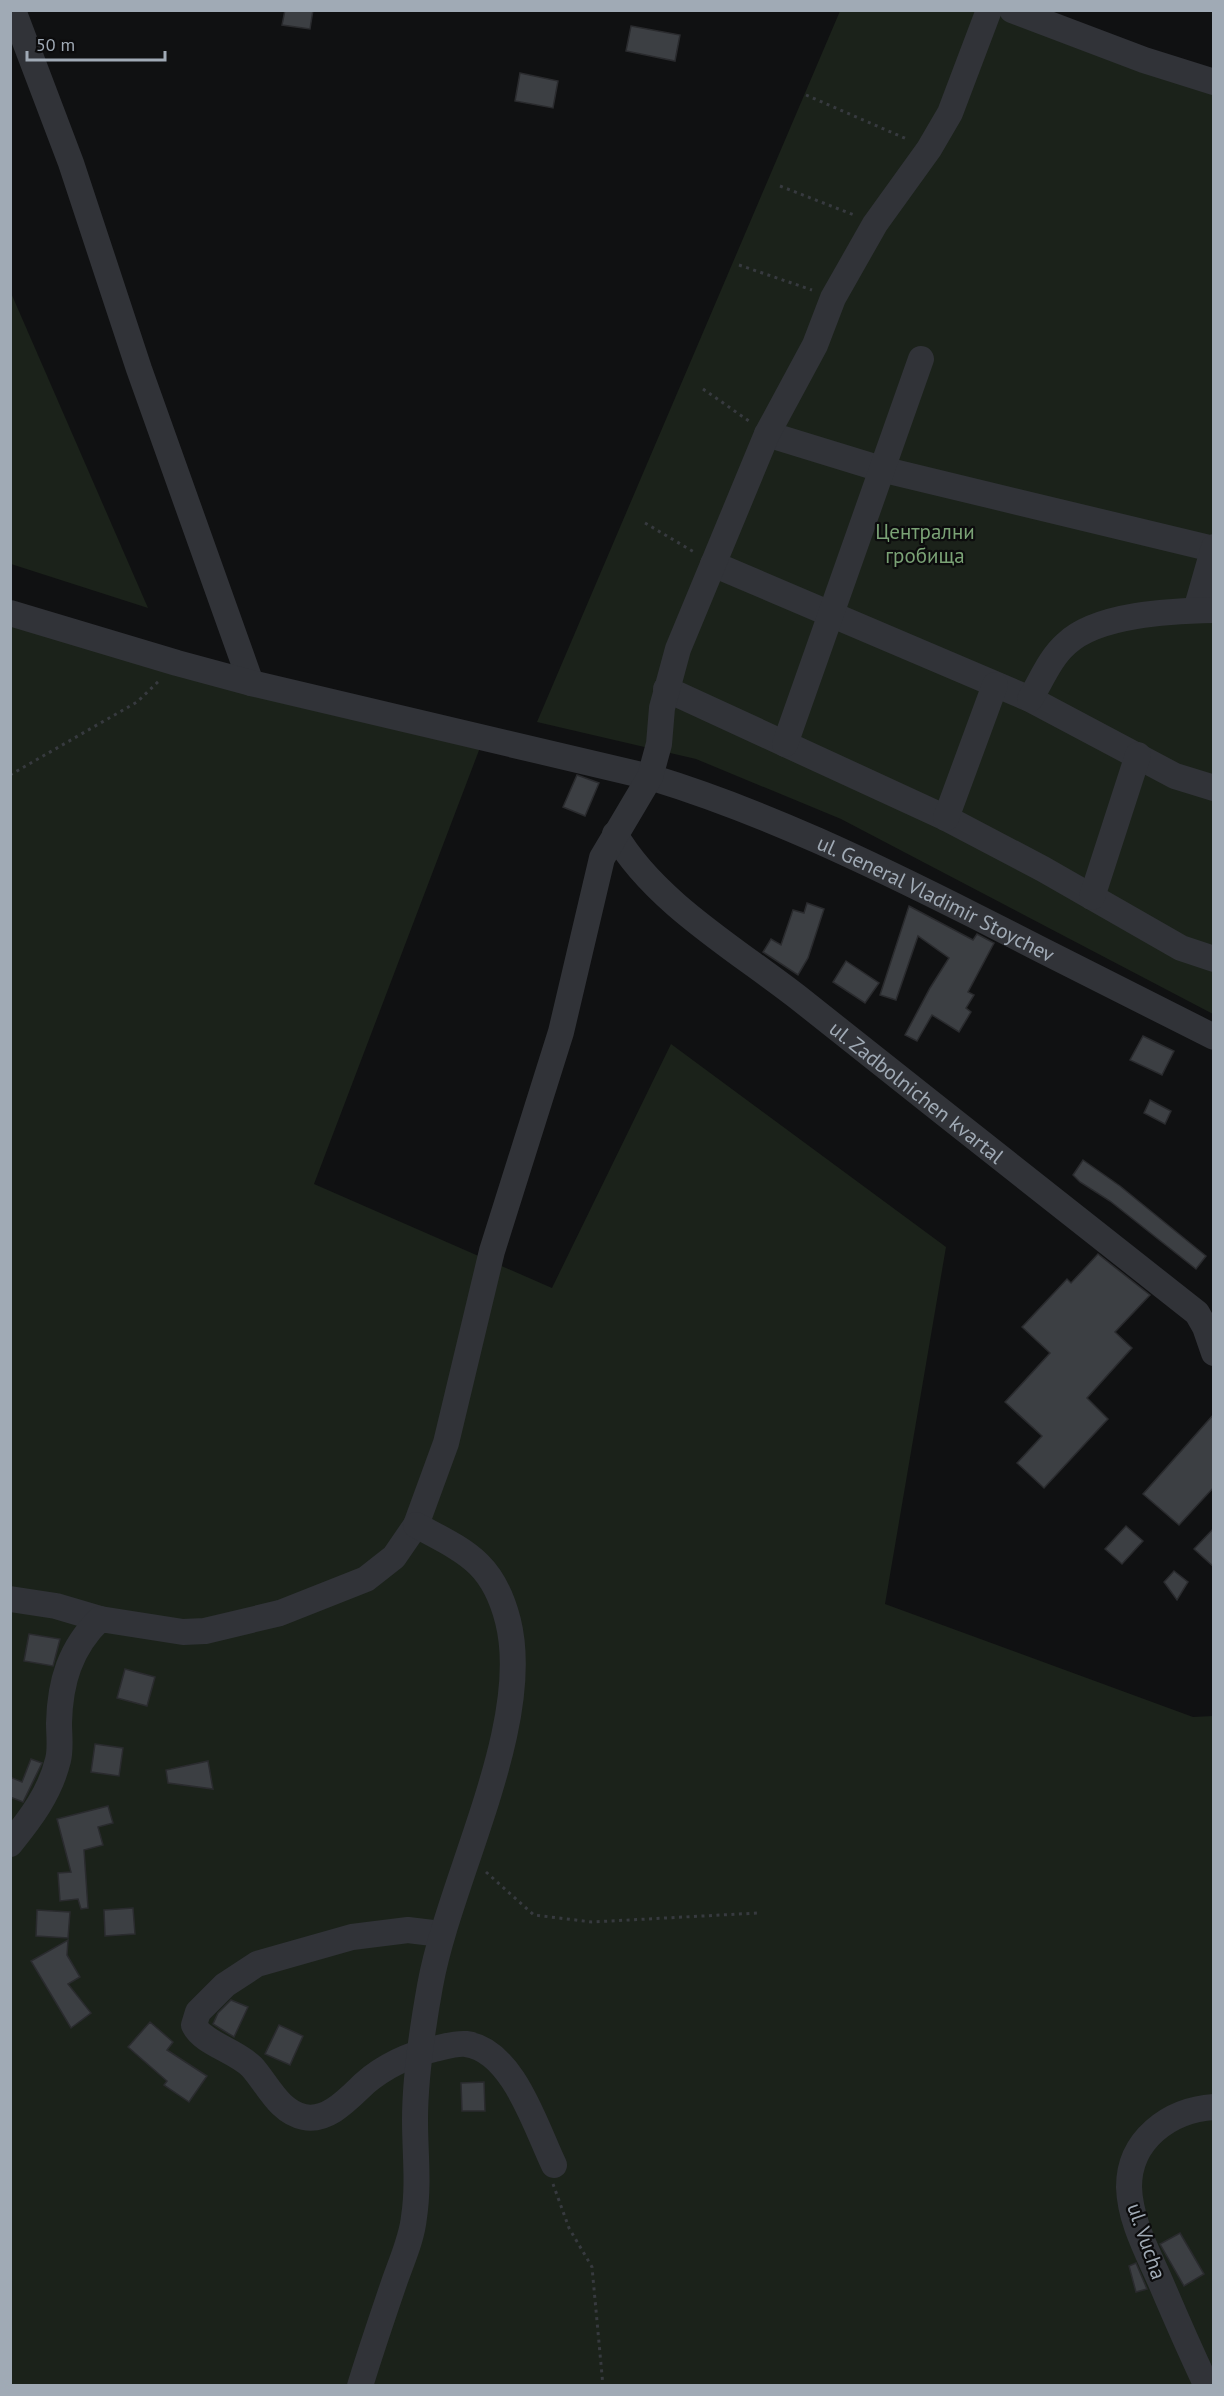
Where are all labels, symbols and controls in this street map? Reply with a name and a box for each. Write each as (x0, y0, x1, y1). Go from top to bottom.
scale bar (27, 24, 165, 62)
text: 50 m (36, 33, 75, 56)
park label: Централни гробища (875, 518, 975, 569)
street label: ul. General Vladimir Stoychev (813, 829, 1059, 968)
street label: ul. Zadbolnichen kvartal (824, 1015, 1010, 1169)
street label: ul. Vucha (1121, 2199, 1173, 2283)

